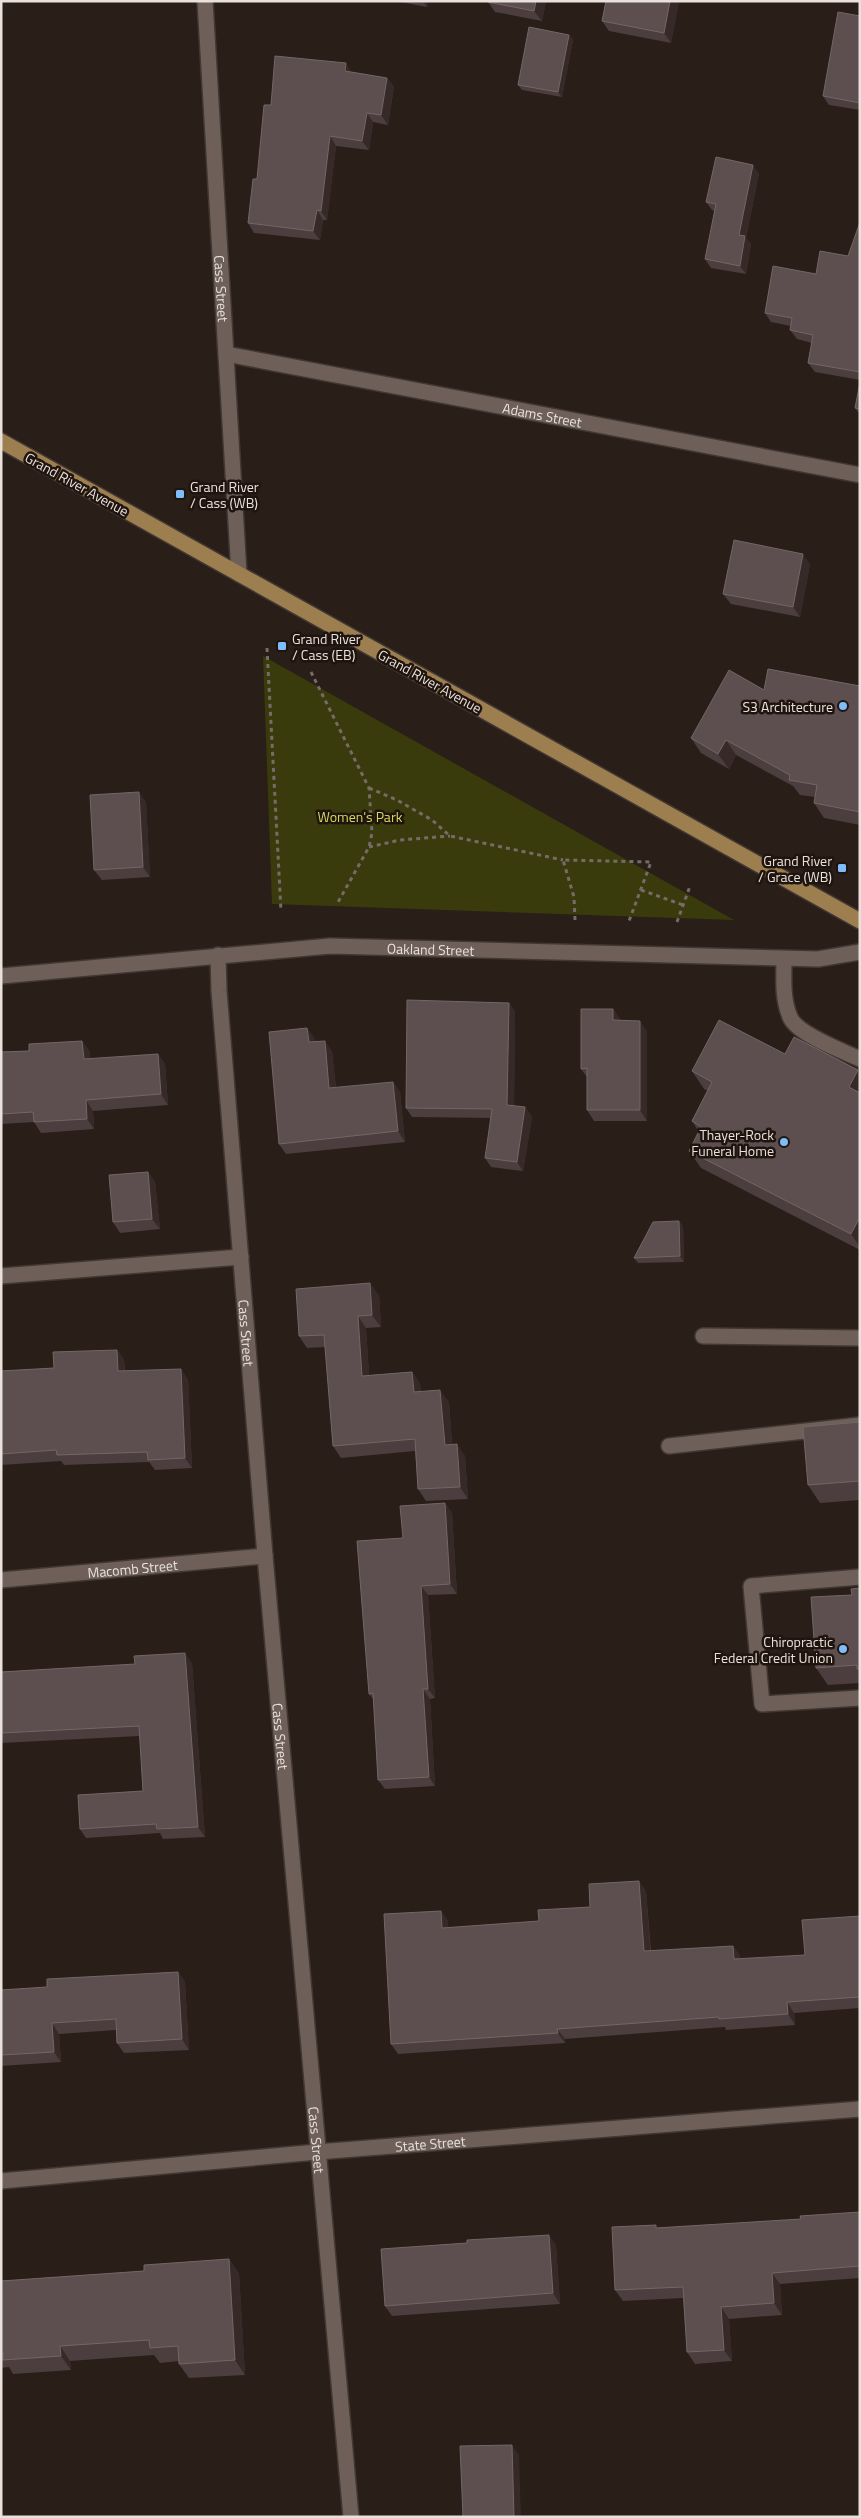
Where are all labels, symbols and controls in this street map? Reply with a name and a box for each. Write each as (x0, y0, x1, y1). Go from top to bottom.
street label: Cass Street (210, 254, 235, 323)
street label: Adams Street (501, 397, 584, 432)
street label: Grand River Avenue (21, 447, 133, 521)
place label: Grand River / Cass (WB) (190, 476, 259, 513)
marker: Grand River / Cass (WB) (174, 488, 186, 500)
place label: Grand River / Cass (EB) (292, 628, 361, 665)
marker: Grand River / Cass (EB) (276, 640, 288, 652)
street label: Grand River Avenue (374, 644, 486, 718)
place label: S3 Architecture (743, 696, 833, 717)
marker: S3 Architecture (837, 700, 849, 712)
park label: Women's Park (318, 806, 403, 827)
place label: Grand River / Grace (WB) (758, 850, 832, 887)
marker: Grand River / Grace (WB) (836, 862, 848, 874)
street label: Oakland Street (387, 937, 475, 960)
place label: Thayer-Rock Funeral Home (691, 1124, 774, 1161)
marker: Thayer-Rock Funeral Home (778, 1136, 790, 1148)
street label: Cass Street (234, 1299, 260, 1367)
street label: Macomb Street (86, 1553, 179, 1583)
place label: Chiropractic Federal Credit Union (714, 1631, 833, 1668)
marker: Chiropractic Federal Credit Union (837, 1643, 849, 1655)
street label: Cass Street (268, 1702, 295, 1771)
street label: Cass Street (304, 2106, 331, 2174)
street label: State Street (394, 2130, 466, 2156)

